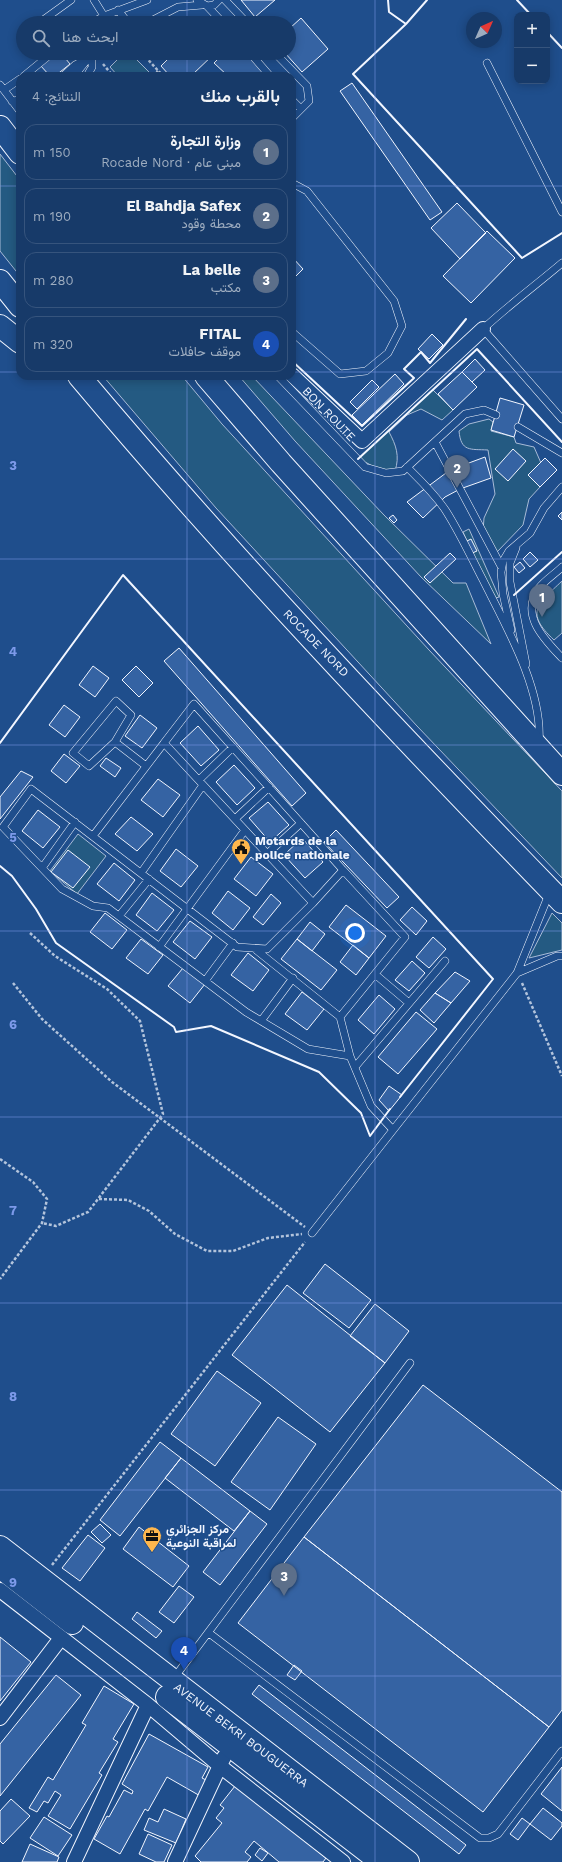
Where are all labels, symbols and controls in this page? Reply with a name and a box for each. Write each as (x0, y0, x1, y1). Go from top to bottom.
north arrow (466, 12, 502, 48)
map controls (514, 12, 550, 84)
button: + (514, 12, 550, 48)
search box (16, 16, 296, 60)
icon: search (30, 27, 52, 49)
text: ابحث هنا (62, 28, 119, 46)
button: − (514, 48, 550, 84)
text: بالقرب منك (200, 86, 280, 106)
text: النتائج: 4 (32, 89, 81, 104)
text: وزارة التجارة (170, 132, 241, 150)
text: 150 m (33, 145, 71, 160)
text: 1 (263, 145, 269, 160)
text: مبنى عام · Rocade Nord (101, 155, 241, 170)
text: El Bahdja Safex (126, 197, 241, 215)
text: 190 m (33, 209, 71, 224)
text: 2 (262, 209, 270, 224)
text: محطة وقود (182, 216, 241, 231)
text: La belle (183, 261, 241, 279)
text: 280 m (33, 273, 74, 288)
text: 3 (262, 273, 270, 288)
text: مكتب (211, 280, 241, 295)
text: FITAL (199, 325, 241, 343)
text: 320 m (33, 337, 73, 352)
text: 4 (262, 337, 270, 352)
text: موقف حافلات (169, 344, 241, 359)
street label: BON ROUTE (300, 384, 359, 444)
pin: 2 (444, 455, 470, 488)
text: 3 (9, 458, 17, 473)
pin: 1 (529, 584, 555, 617)
street label: ROCADE NORD (280, 607, 352, 679)
text: 4 (9, 644, 18, 659)
text: 5 (9, 830, 17, 845)
place label: Motards de la police nationale (255, 834, 350, 862)
public building icon: Motards de la police nationale (230, 837, 252, 865)
your location (345, 923, 365, 943)
text: 6 (9, 1017, 17, 1032)
text: 7 (9, 1203, 17, 1218)
text: 8 (9, 1389, 17, 1404)
place label: مركز الجزائري لمراقبة النوعية (166, 1522, 236, 1551)
office icon: مركز الجزائري لمراقبة النوعية (141, 1525, 163, 1553)
pin: 3 (271, 1563, 297, 1596)
text: 9 (9, 1575, 17, 1590)
pin: 4 (171, 1637, 197, 1670)
street label: AVENUE BEKRI BOUGUERRA (171, 1680, 311, 1790)

